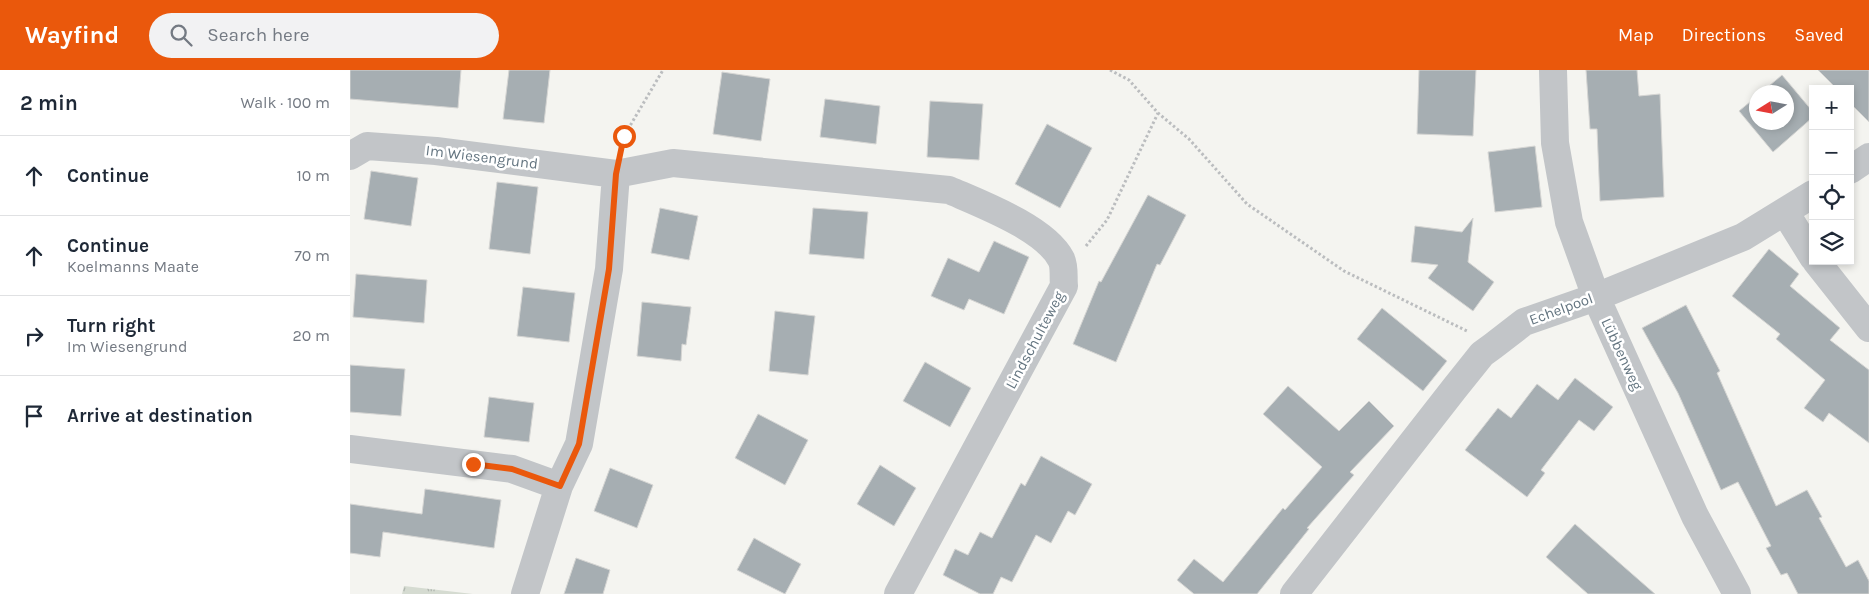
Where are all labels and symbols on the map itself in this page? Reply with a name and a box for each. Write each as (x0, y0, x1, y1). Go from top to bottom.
north arrow (1749, 85, 1794, 130)
route start (613, 125, 636, 148)
street label: Im Wiesengrund (425, 141, 539, 173)
street label: Lindschulteweg (1002, 288, 1068, 392)
street label: Echelpool (1527, 289, 1595, 329)
street label: Lübbenweg (1597, 315, 1647, 393)
route end (462, 453, 485, 476)

